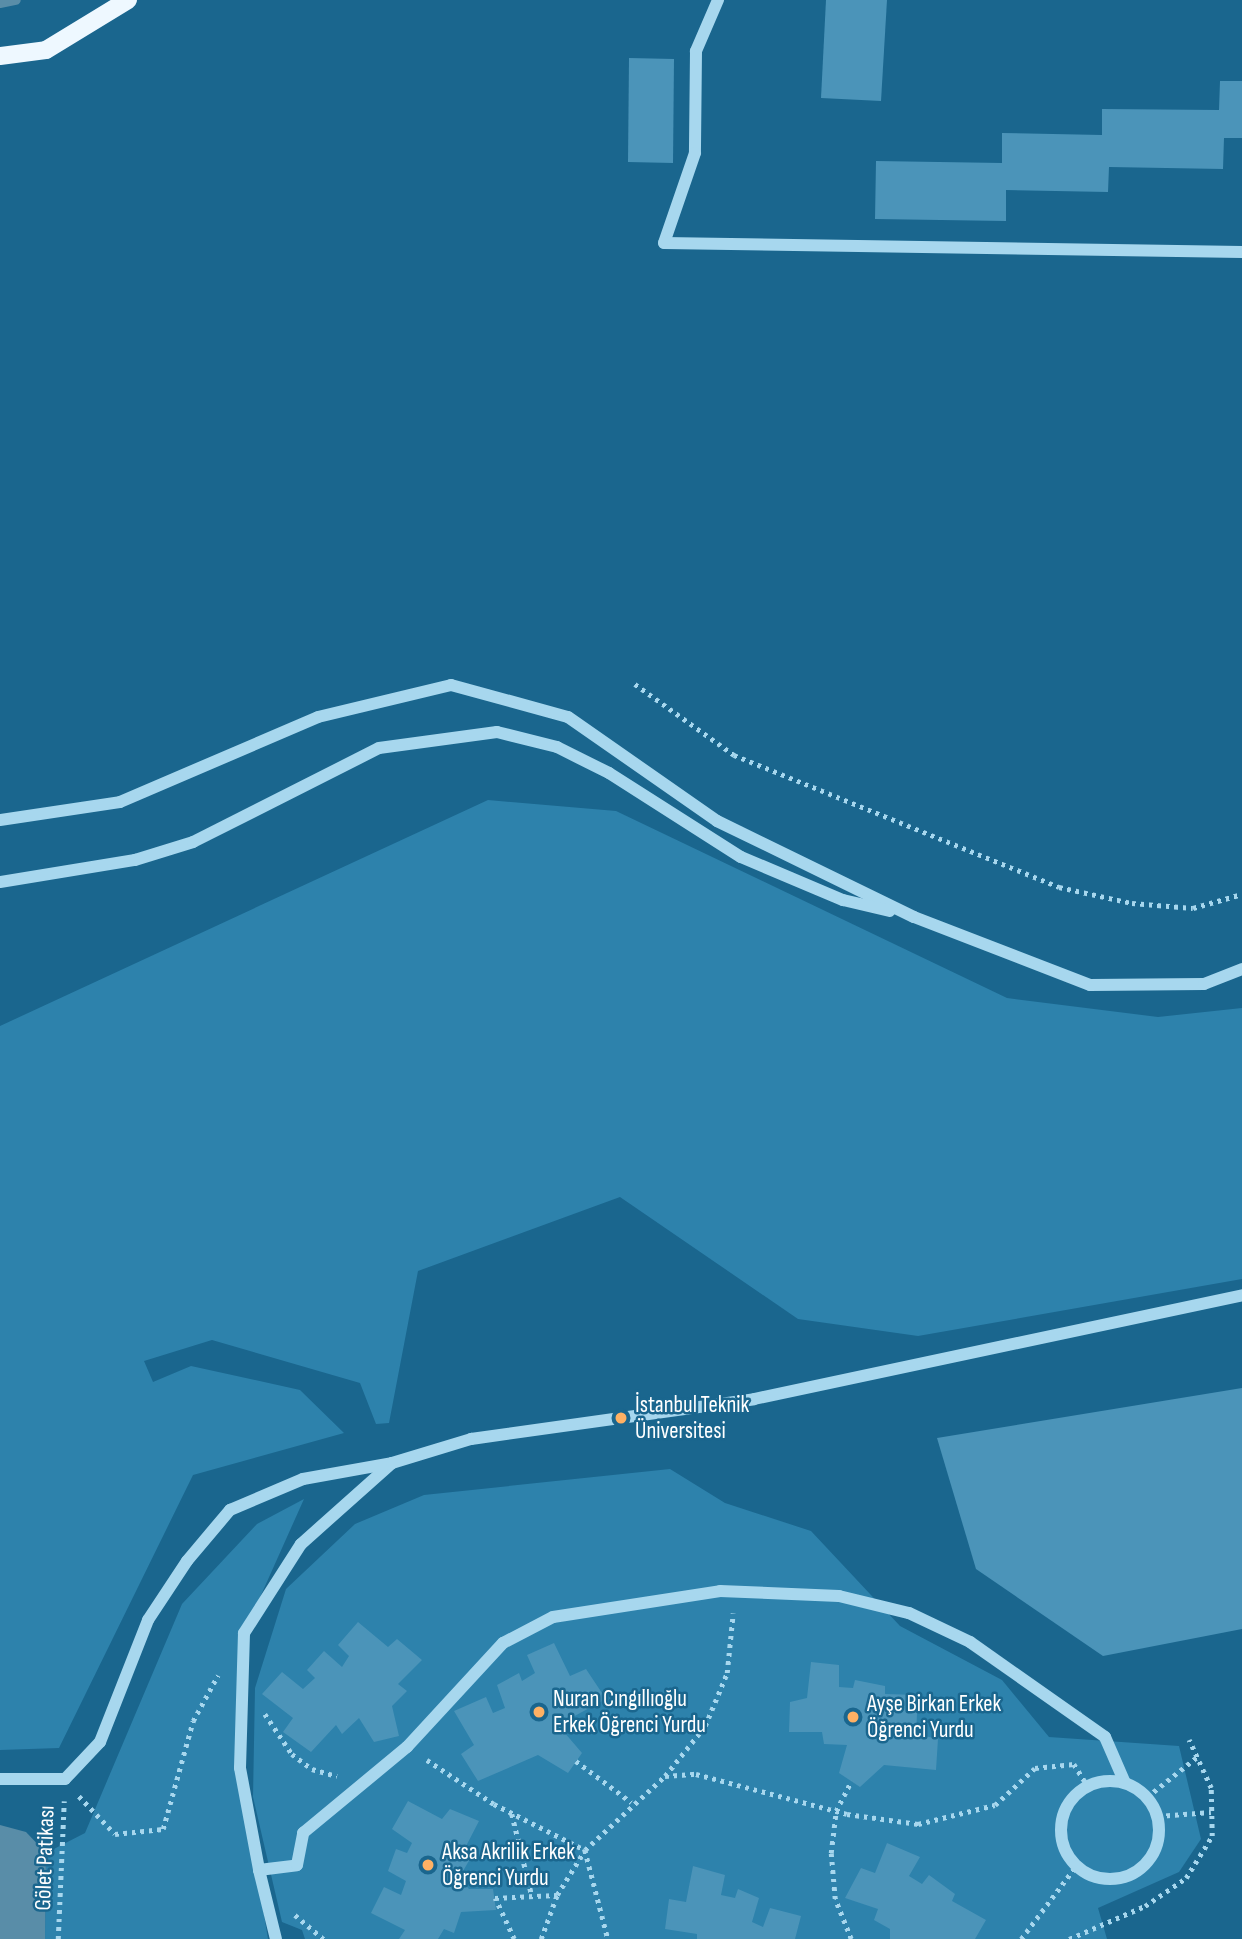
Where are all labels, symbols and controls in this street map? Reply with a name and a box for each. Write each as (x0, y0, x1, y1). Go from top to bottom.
place label: İstanbul Teknik Üniversitesi (635, 1391, 749, 1445)
marker: İstanbul Teknik Üniversitesi (613, 1410, 629, 1426)
place label: Nuran Cıngıllıoğlu Erkek Öğrenci Yurdu (553, 1685, 706, 1739)
place label: Ayşe Birkan Erkek Öğrenci Yurdu (867, 1690, 1001, 1744)
marker: Nuran Cıngıllıoğlu Erkek Öğrenci Yurdu (531, 1704, 547, 1720)
marker: Ayşe Birkan Erkek Öğrenci Yurdu (845, 1709, 861, 1725)
street label: Gölet Patikası (29, 1805, 61, 1911)
place label: Aksa Akrilik Erkek Öğrenci Yurdu (442, 1838, 575, 1892)
marker: Aksa Akrilik Erkek Öğrenci Yurdu (420, 1857, 436, 1873)

